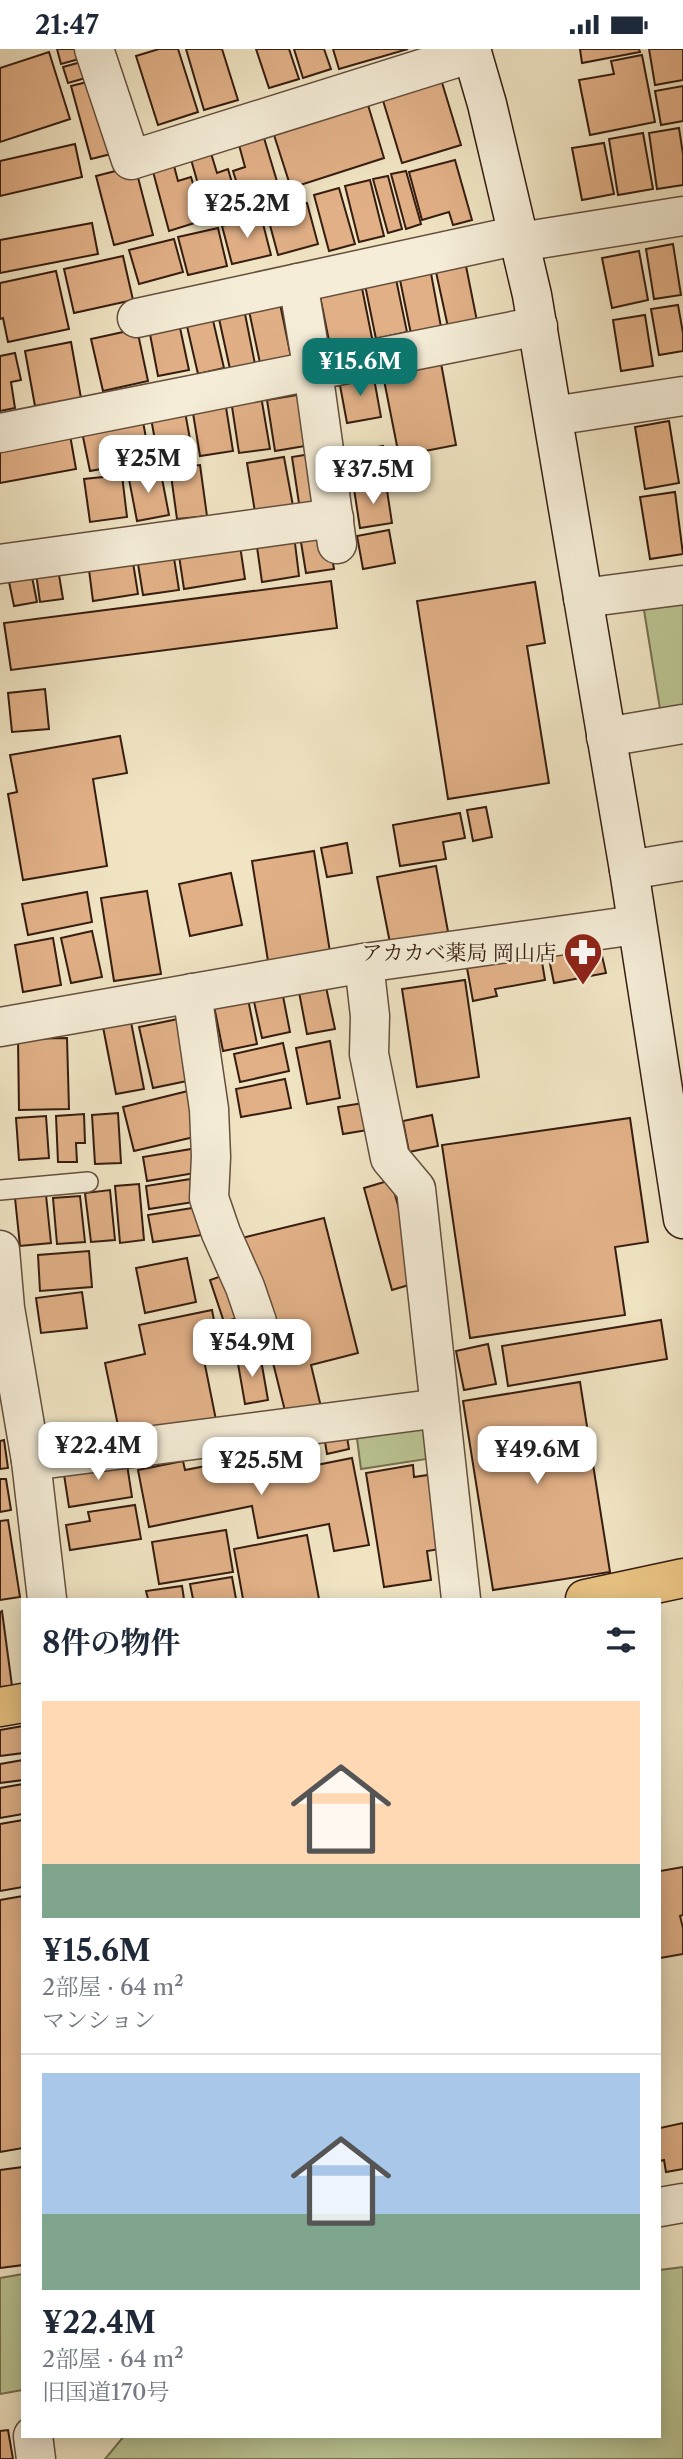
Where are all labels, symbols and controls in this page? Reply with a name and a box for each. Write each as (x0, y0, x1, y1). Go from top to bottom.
text: 21:47 (35, 9, 99, 41)
pin: ¥25.2M (190, 181, 304, 240)
text: ¥25.2M (204, 189, 290, 217)
pin: ¥15.6M (303, 339, 417, 398)
text: ¥15.6M (318, 347, 402, 375)
pin: ¥25M (107, 435, 189, 495)
text: ¥25M (115, 444, 181, 472)
pin: ¥37.5M (316, 447, 430, 506)
text: ¥37.5M (332, 455, 414, 483)
pharmacy icon: アカカベ薬局 岡山店 (562, 931, 604, 986)
place label: アカカベ薬局 岡山店 (362, 940, 556, 965)
pin: ¥54.9M (195, 1319, 309, 1379)
text: ¥54.9M (209, 1328, 295, 1356)
pin: ¥22.4M (41, 1423, 155, 1482)
pin: ¥49.6M (480, 1427, 594, 1486)
text: ¥22.4M (54, 1431, 142, 1459)
text: ¥49.6M (494, 1435, 580, 1463)
pin: ¥25.5M (204, 1437, 318, 1497)
text: ¥25.5M (218, 1446, 304, 1474)
icon: filters (602, 1621, 640, 1659)
text: 8件の物件 (42, 1624, 180, 1661)
icon: home (278, 1746, 404, 1872)
text: ¥15.6M (42, 1932, 151, 1969)
text: 2部屋 · 64 m² (42, 1973, 184, 2001)
text: マンション (42, 2006, 156, 2034)
icon: home (278, 2118, 404, 2244)
text: ¥22.4M (42, 2304, 156, 2341)
text: 2部屋 · 64 m² (42, 2345, 184, 2373)
text: 旧国道170号 (42, 2378, 170, 2406)

